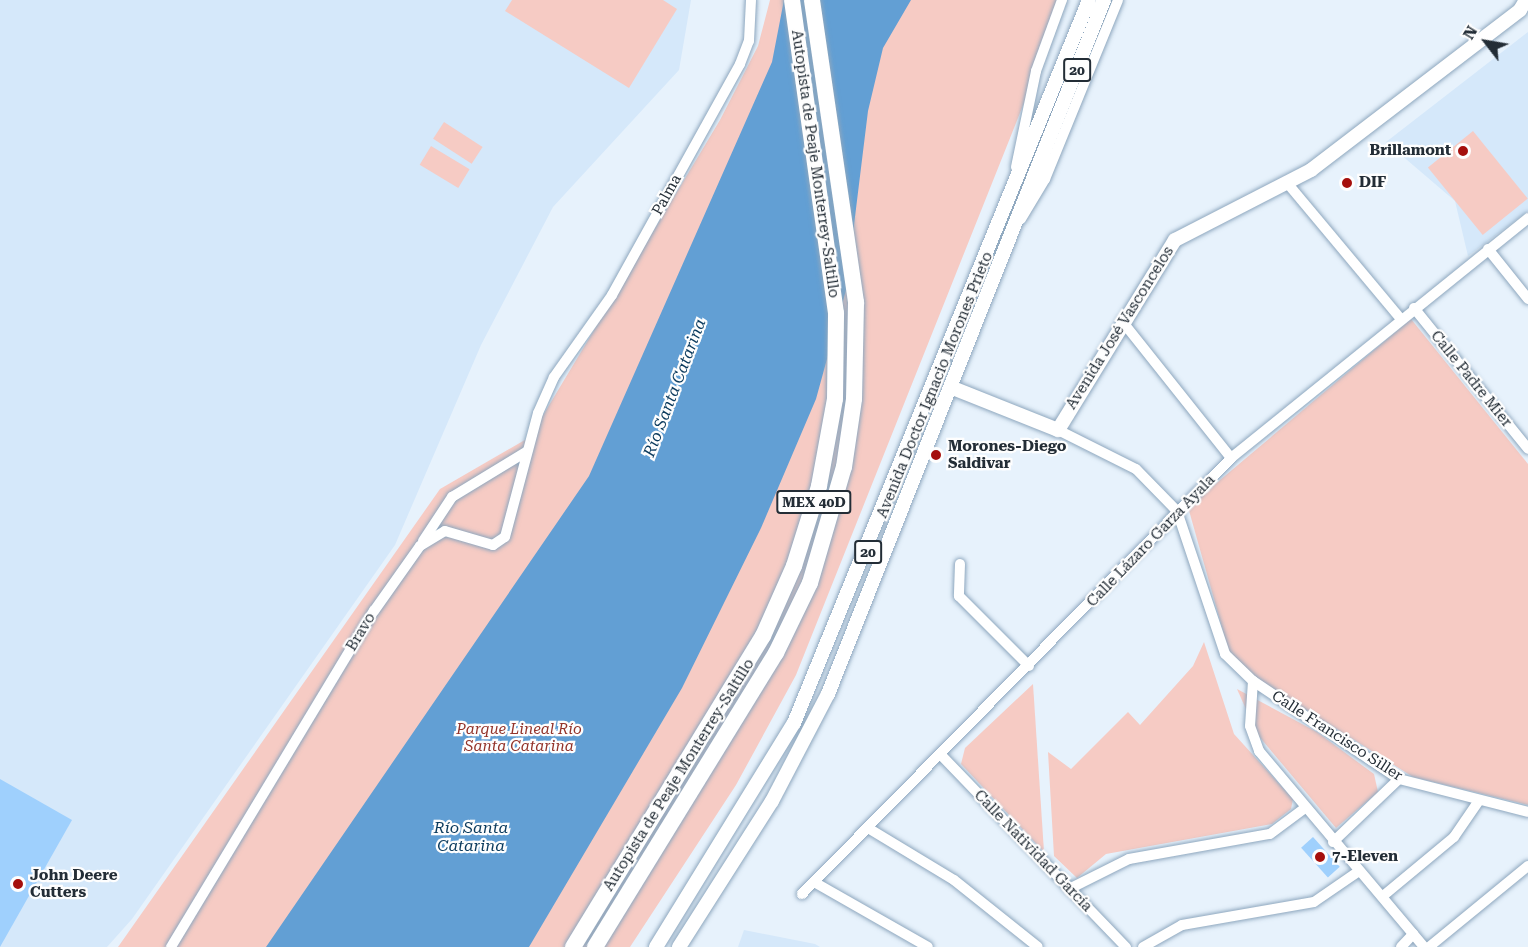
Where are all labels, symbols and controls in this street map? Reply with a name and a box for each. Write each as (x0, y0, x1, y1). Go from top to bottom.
north arrow (1456, 12, 1516, 72)
text: N (1459, 22, 1481, 43)
street label: Autopista de Peaje Monterrey-Saltillo (787, 29, 843, 299)
road number: 20 (1062, 59, 1092, 81)
place label: Brillamont (1369, 142, 1451, 160)
marker: Brillamont (1456, 144, 1470, 158)
street label: Palma (649, 171, 685, 219)
place label: DIF (1359, 174, 1386, 192)
marker: DIF (1340, 176, 1354, 190)
street label: Avenida José Vasconcelos (1062, 243, 1178, 413)
street label: Avenida Doctor Ignacio Morones Prieto (873, 249, 997, 521)
water label: Río Santa Catarina (640, 316, 710, 460)
street label: Calle Padre Mier (1427, 327, 1515, 431)
place label: Morones-Diego Saldivar (948, 437, 1066, 472)
marker: Morones-Diego Saldivar (929, 448, 943, 462)
street label: Calle Lázaro Garza Ayala (1083, 471, 1219, 611)
road number: MEX 40D (775, 491, 853, 513)
road number: 20 (853, 541, 883, 563)
street label: Bravo (343, 610, 379, 654)
street label: Autopista de Peaje Monterrey-Saltillo (600, 656, 758, 894)
street label: Calle Francisco Siller (1268, 687, 1406, 785)
park label: Parque Lineal Río Santa Catarina (456, 720, 582, 755)
street label: Calle Natividad García (970, 786, 1096, 916)
water label: Río Santa Catarina (434, 818, 508, 856)
place label: 7-Eleven (1332, 848, 1398, 866)
marker: 7-Eleven (1313, 850, 1327, 864)
place label: John Deere Cutters (30, 866, 118, 901)
marker: John Deere Cutters (11, 877, 25, 891)

